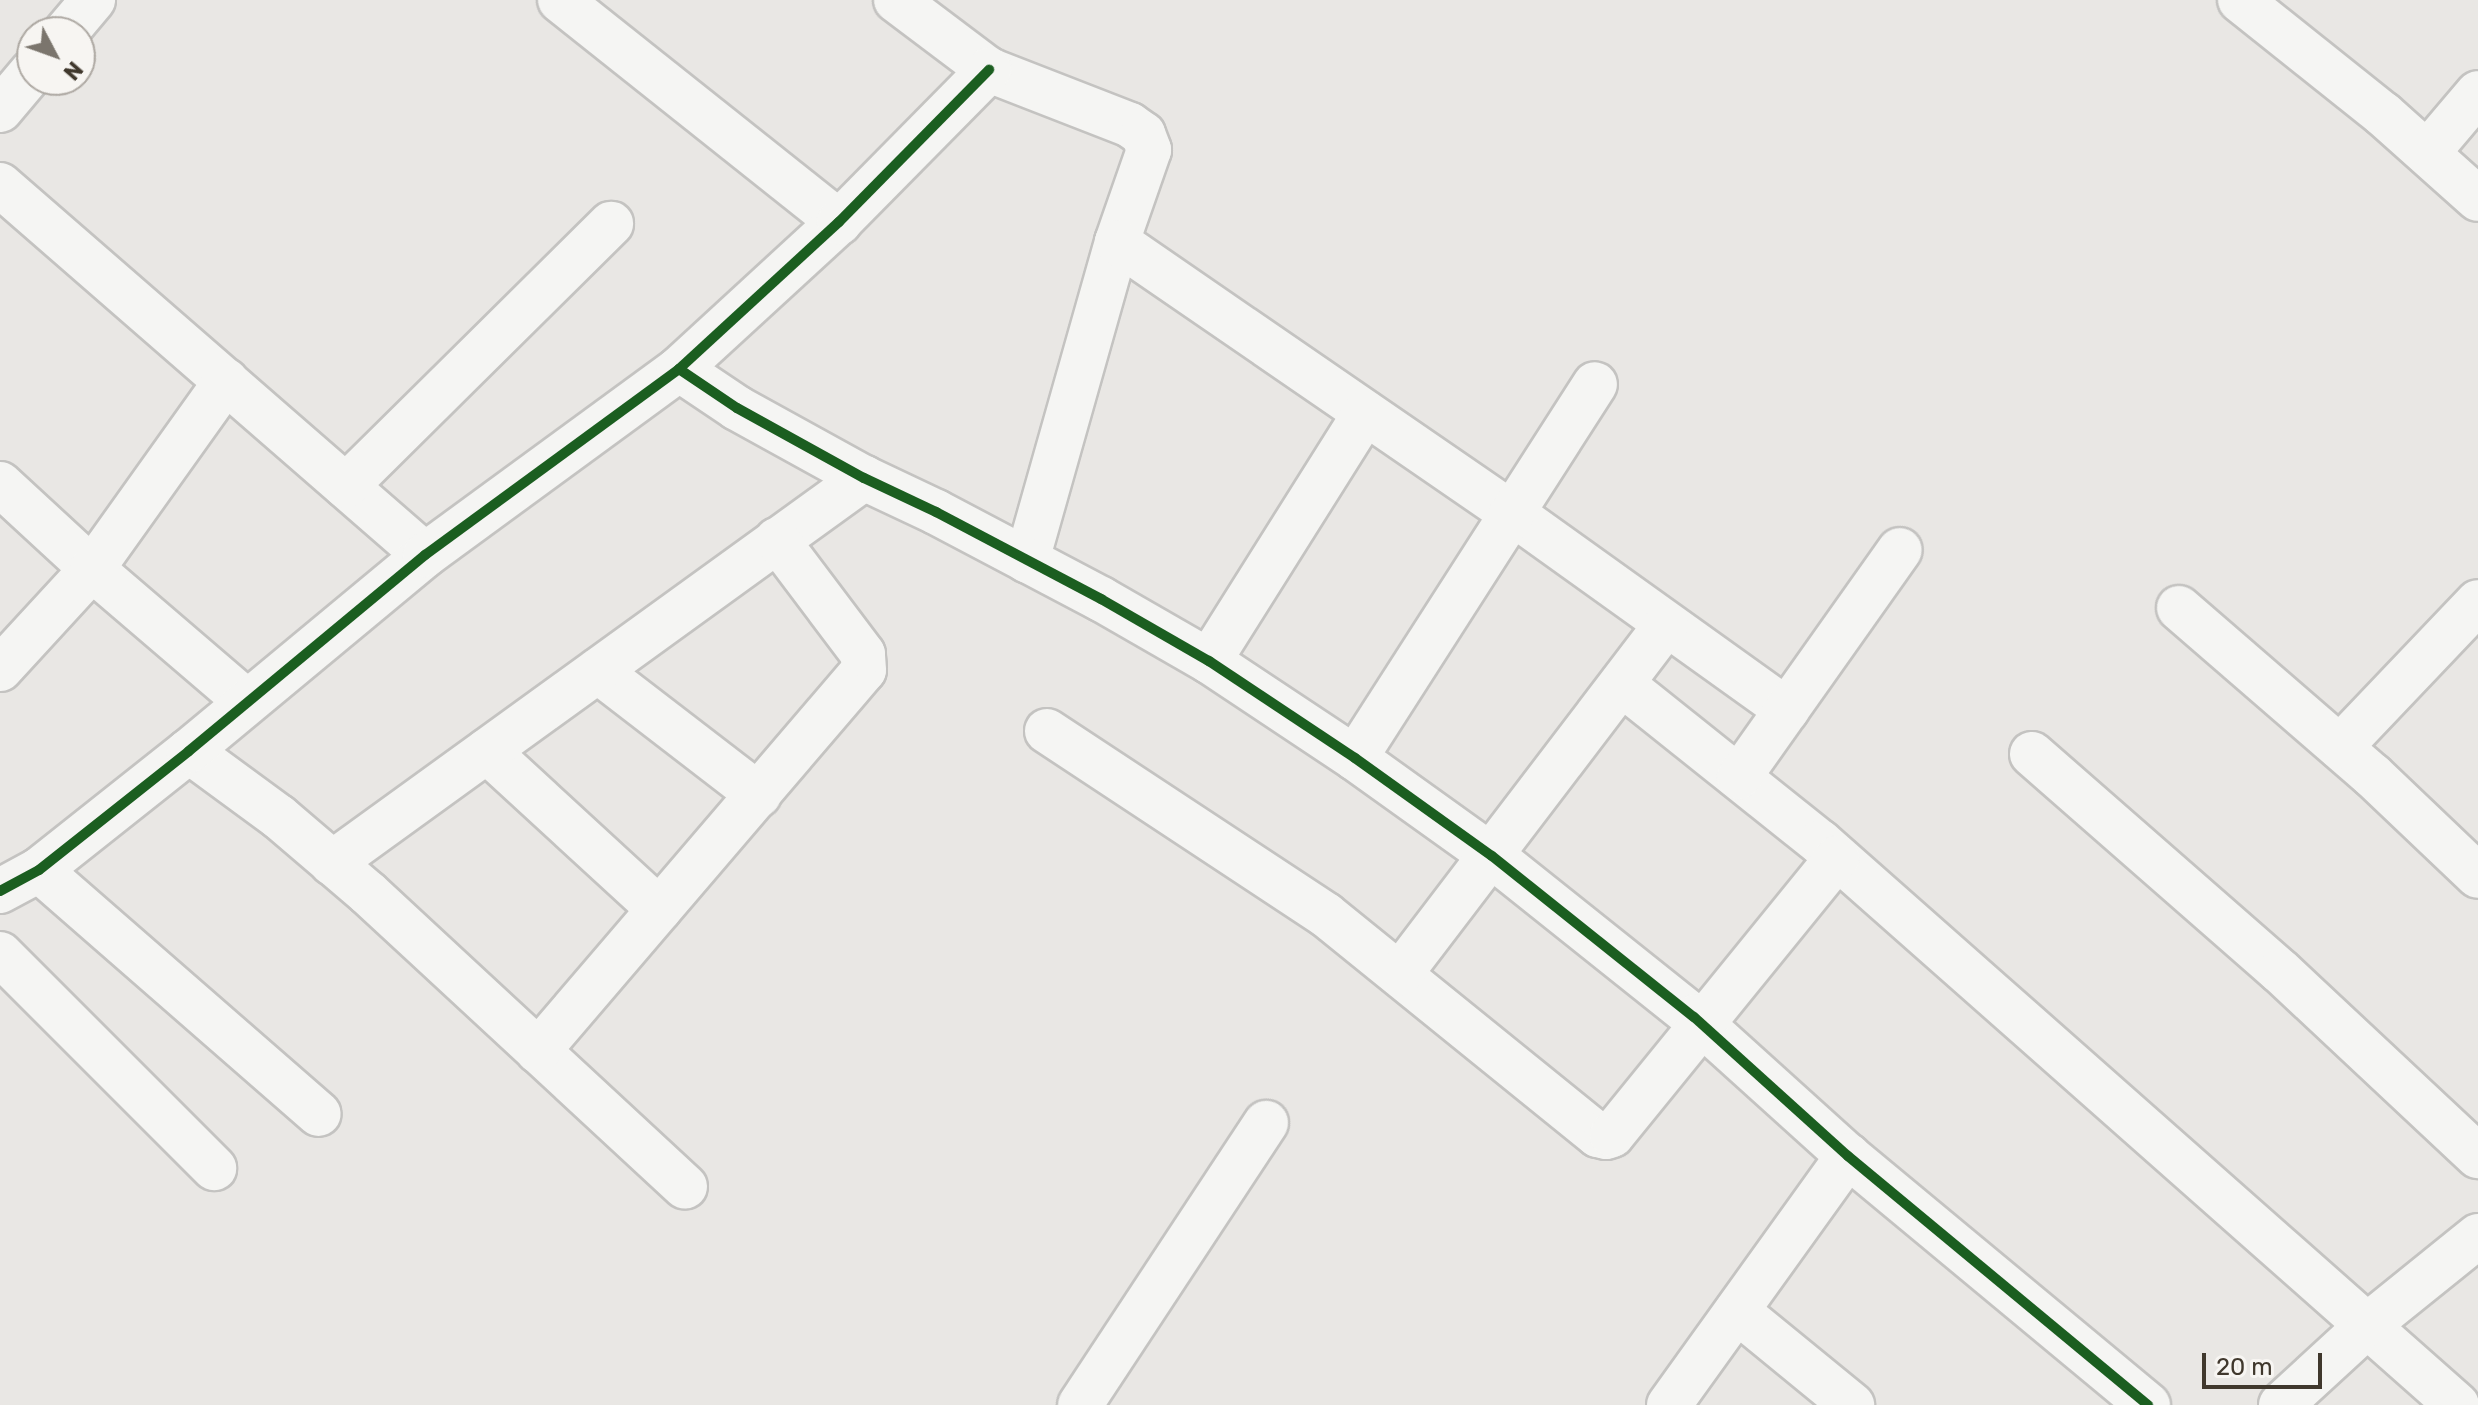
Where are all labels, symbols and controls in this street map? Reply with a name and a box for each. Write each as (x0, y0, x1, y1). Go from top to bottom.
north arrow (16, 16, 96, 96)
text: N (58, 56, 88, 86)
scale bar (2206, 1337, 2326, 1387)
text: 20 m (2216, 1353, 2273, 1381)

